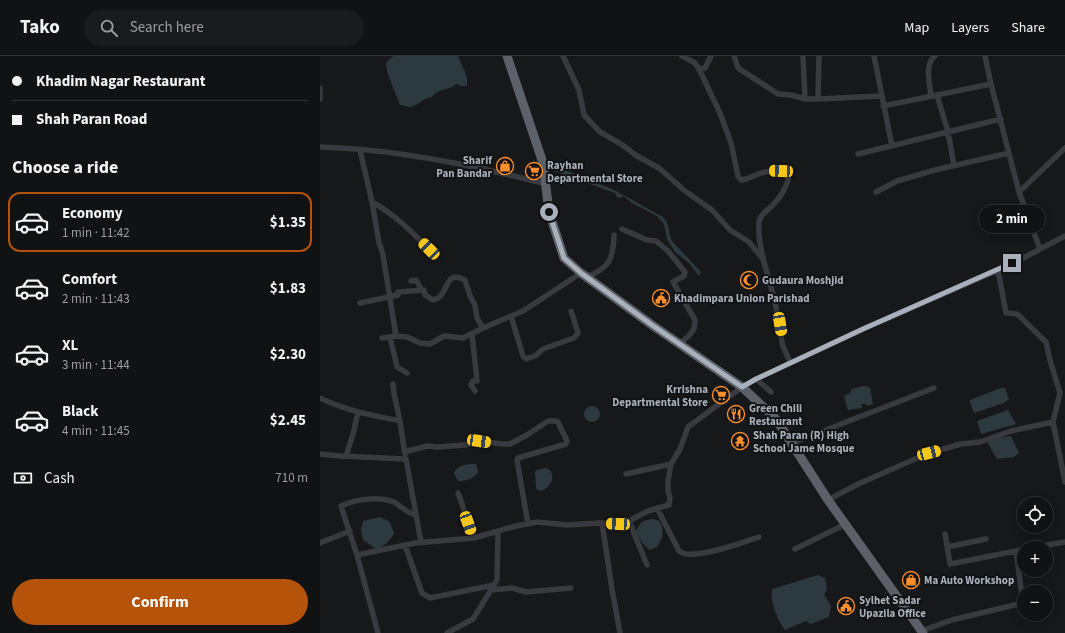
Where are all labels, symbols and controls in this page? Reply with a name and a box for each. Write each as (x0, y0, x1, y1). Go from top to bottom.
search box (84, 10, 364, 46)
text: Tako (20, 14, 60, 41)
icon: search (98, 17, 120, 39)
text: Search here (130, 17, 204, 38)
text: Map (904, 18, 929, 38)
text: Layers (951, 18, 989, 38)
text: Share (1011, 18, 1045, 38)
text: Khadim Nagar Restaurant (36, 71, 206, 92)
text: Shah Paran Road (36, 109, 147, 130)
place label: Sharif Pan Bandar (436, 153, 493, 181)
text: Choose a ride (12, 155, 118, 180)
shop icon: Sharif Pan Bandar (495, 156, 515, 176)
place label: Rayhan Departmental Store (547, 158, 643, 186)
supermarket icon: Rayhan Departmental Store (524, 161, 544, 181)
car (769, 165, 793, 177)
text: Economy (62, 203, 123, 224)
route start (540, 203, 558, 221)
icon: car (14, 204, 50, 240)
callout: 2 min (979, 205, 1045, 233)
text: 2 min (996, 210, 1028, 228)
text: $1.35 (270, 212, 306, 233)
text: 1 min · 11:42 (62, 224, 130, 242)
car (416, 236, 442, 262)
route end (1003, 254, 1021, 272)
text: Comfort (62, 269, 117, 290)
icon: car (14, 270, 50, 306)
mosque icon: Gudaura Moshjid (739, 270, 759, 290)
place label: Gudaura Moshjid (762, 273, 844, 288)
text: $1.83 (270, 278, 306, 299)
public building icon: Khadimpara Union Parishad (651, 288, 671, 308)
text: 2 min · 11:43 (62, 290, 130, 308)
place label: Khadimpara Union Parishad (674, 291, 810, 306)
car (772, 311, 788, 337)
text: XL (62, 335, 78, 356)
icon: car (14, 336, 50, 372)
text: $2.30 (270, 344, 306, 365)
text: 3 min · 11:44 (62, 356, 130, 374)
place label: Krrishna Departmental Store (612, 382, 708, 410)
supermarket icon: Krrishna Departmental Store (711, 385, 731, 405)
text: Black (62, 401, 99, 422)
place label: Green Chili Restaurant (749, 401, 803, 429)
icon: car (14, 402, 50, 438)
restaurant icon: Green Chili Restaurant (726, 404, 746, 424)
text: $2.45 (270, 410, 306, 431)
text: 4 min · 11:45 (62, 422, 130, 440)
place label: Shah Paran (R) High School Jame Mosque (753, 428, 855, 456)
temple icon: Shah Paran (R) High School Jame Mosque (730, 431, 750, 451)
car (466, 433, 492, 449)
car (916, 444, 942, 462)
icon: cash (12, 467, 34, 489)
text: Cash (44, 468, 75, 489)
text: 710 m (275, 469, 308, 487)
map controls (1017, 497, 1053, 621)
button: locate (1017, 497, 1053, 533)
car (458, 510, 478, 536)
car (606, 517, 630, 531)
button: + (1017, 541, 1053, 577)
shop icon: Ma Auto Workshop (901, 570, 921, 590)
place label: Ma Auto Workshop (924, 573, 1014, 588)
button: Confirm (12, 579, 308, 625)
button: − (1017, 585, 1053, 621)
place label: Sylhet Sadar Upazila Office (859, 593, 926, 621)
public building icon: Sylhet Sadar Upazila Office (836, 596, 856, 616)

